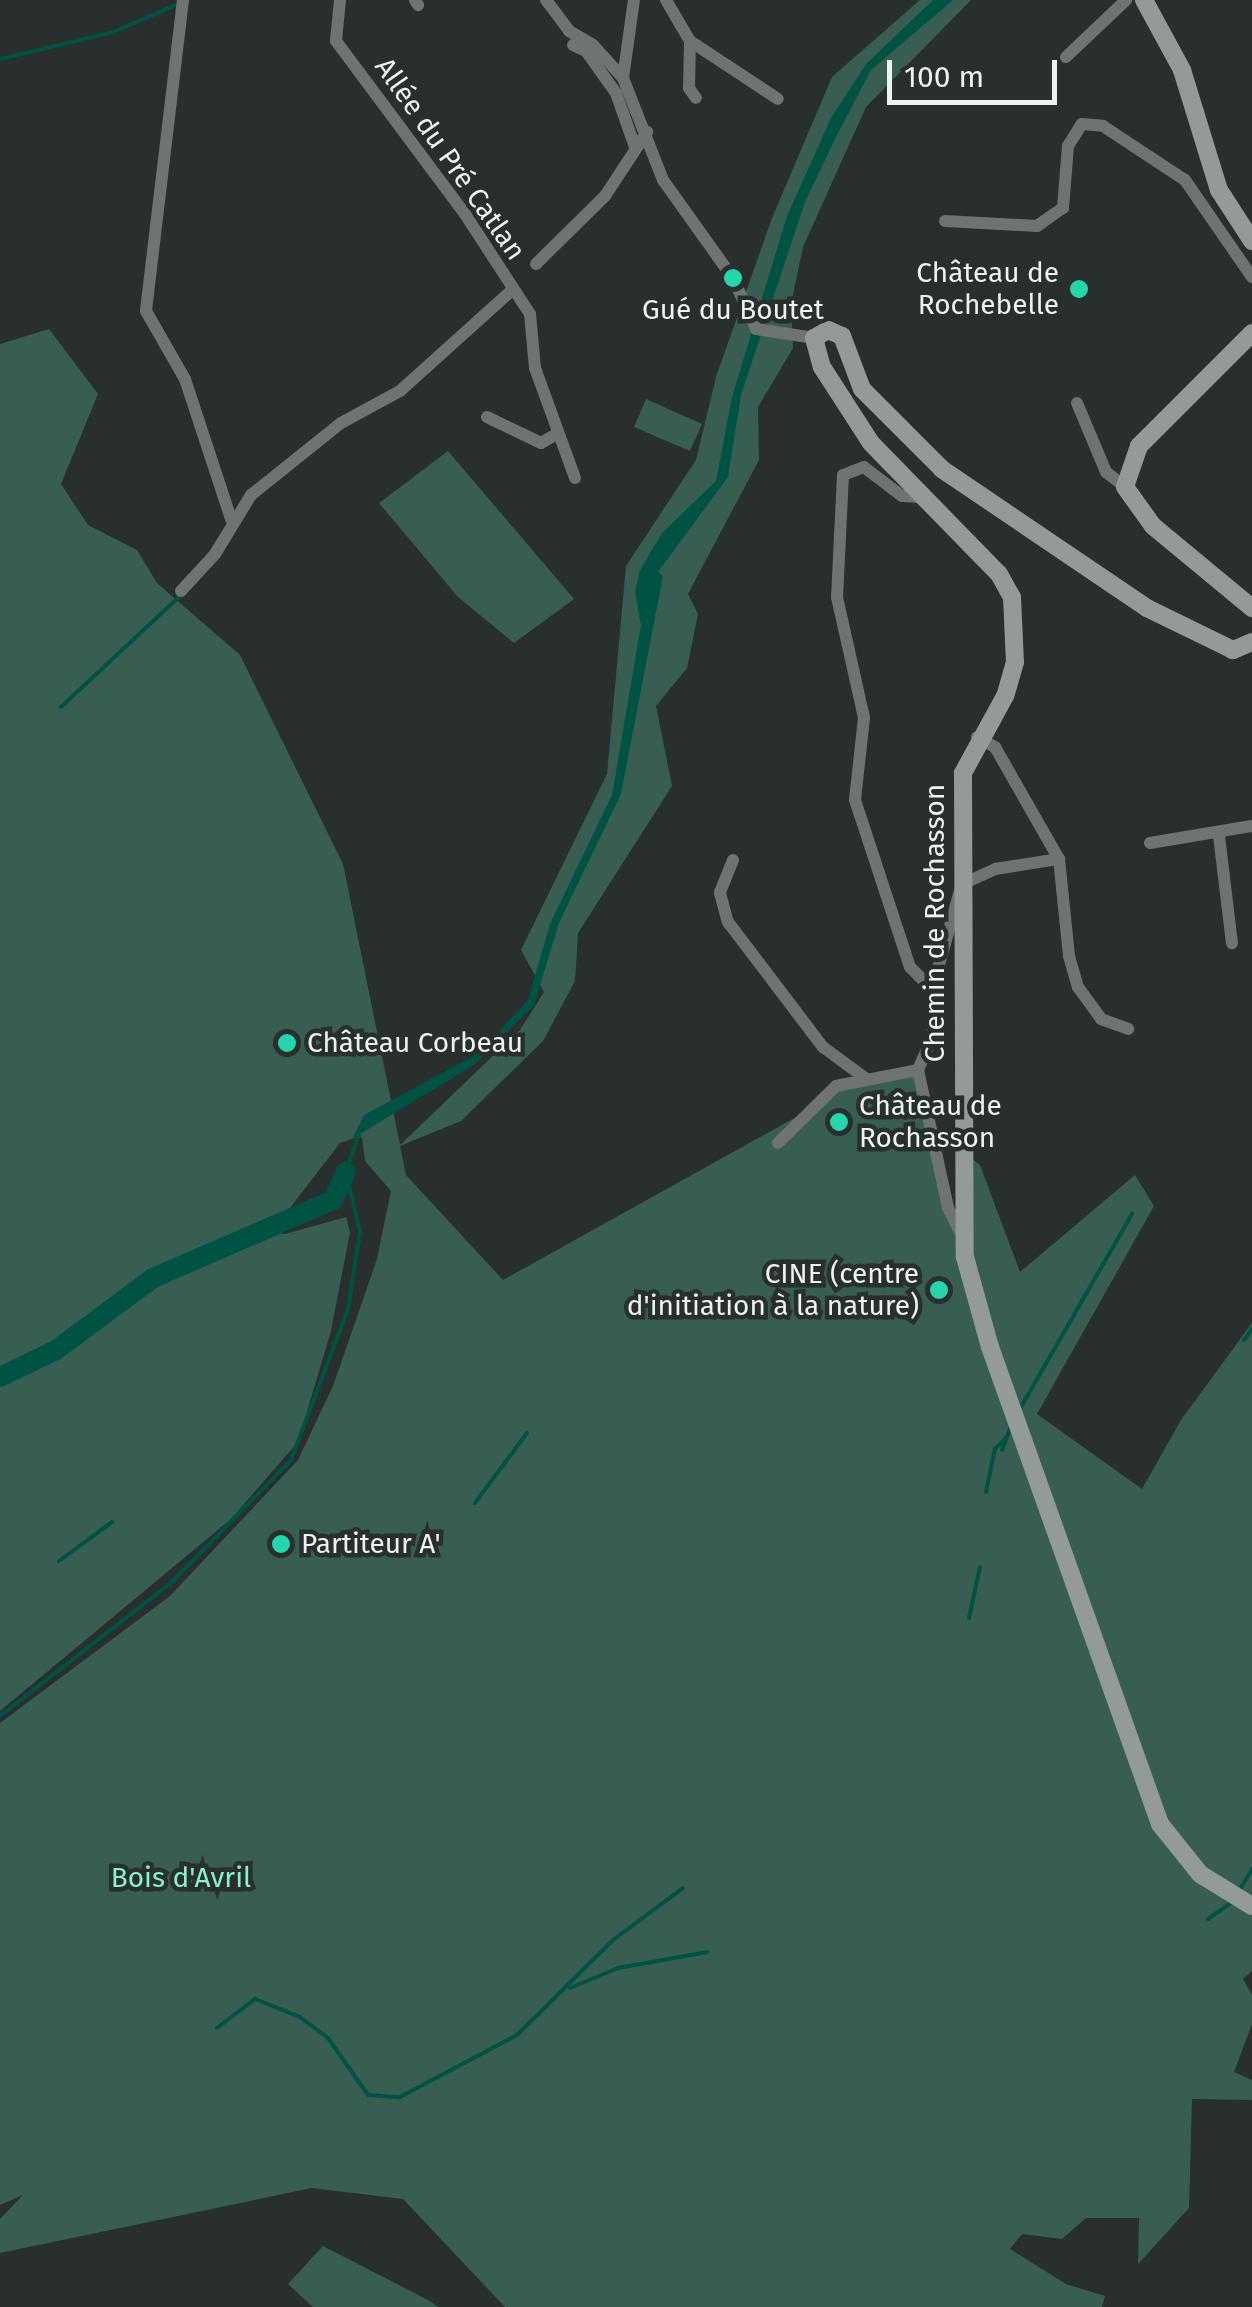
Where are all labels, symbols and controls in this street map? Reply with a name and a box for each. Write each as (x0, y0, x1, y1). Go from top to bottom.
scale bar (892, 40, 1062, 102)
street label: Allée du Pré Catlan (368, 51, 532, 267)
text: 100 m (904, 59, 984, 95)
place label: Château de Rochebelle (916, 256, 1059, 322)
marker: Gué du Boutet (722, 267, 744, 289)
marker: Château de Rochebelle (1068, 278, 1090, 300)
place label: Gué du Boutet (642, 293, 824, 327)
street label: Chemin de Rochasson (918, 784, 952, 1062)
place label: Château Corbeau (307, 1026, 523, 1060)
marker: Château Corbeau (276, 1032, 298, 1054)
place label: Château de Rochasson (859, 1089, 1002, 1155)
marker: Château de Rochasson (828, 1111, 850, 1133)
place label: CINE (centre d'initiation à la nature) (627, 1257, 919, 1323)
marker: CINE (centre d'initiation à la nature) (928, 1279, 950, 1301)
place label: Partiteur A' (301, 1527, 441, 1561)
marker: Partiteur A' (270, 1533, 292, 1555)
park label: Bois d'Avril (111, 1861, 251, 1895)

